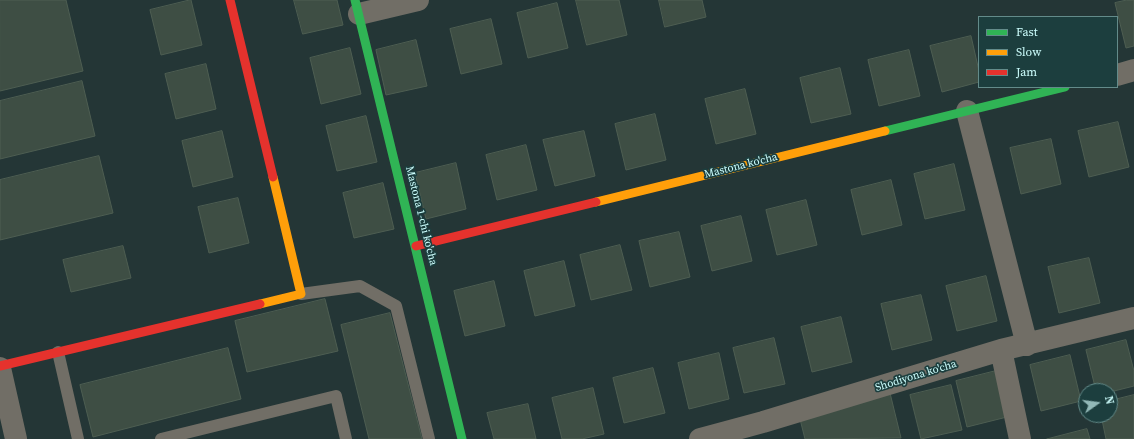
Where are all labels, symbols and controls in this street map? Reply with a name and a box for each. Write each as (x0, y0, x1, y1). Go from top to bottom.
legend (978, 16, 1118, 88)
text: Fast (1016, 24, 1038, 40)
text: Slow (1016, 44, 1041, 60)
text: Jam (1016, 64, 1037, 80)
street label: Mastona ko'cha (703, 151, 779, 181)
street label: Mastona 1-chi ko'cha (402, 165, 440, 267)
street label: Shodiyona ko'cha (874, 357, 958, 395)
north arrow (1078, 383, 1118, 423)
text: N (1101, 395, 1117, 406)

